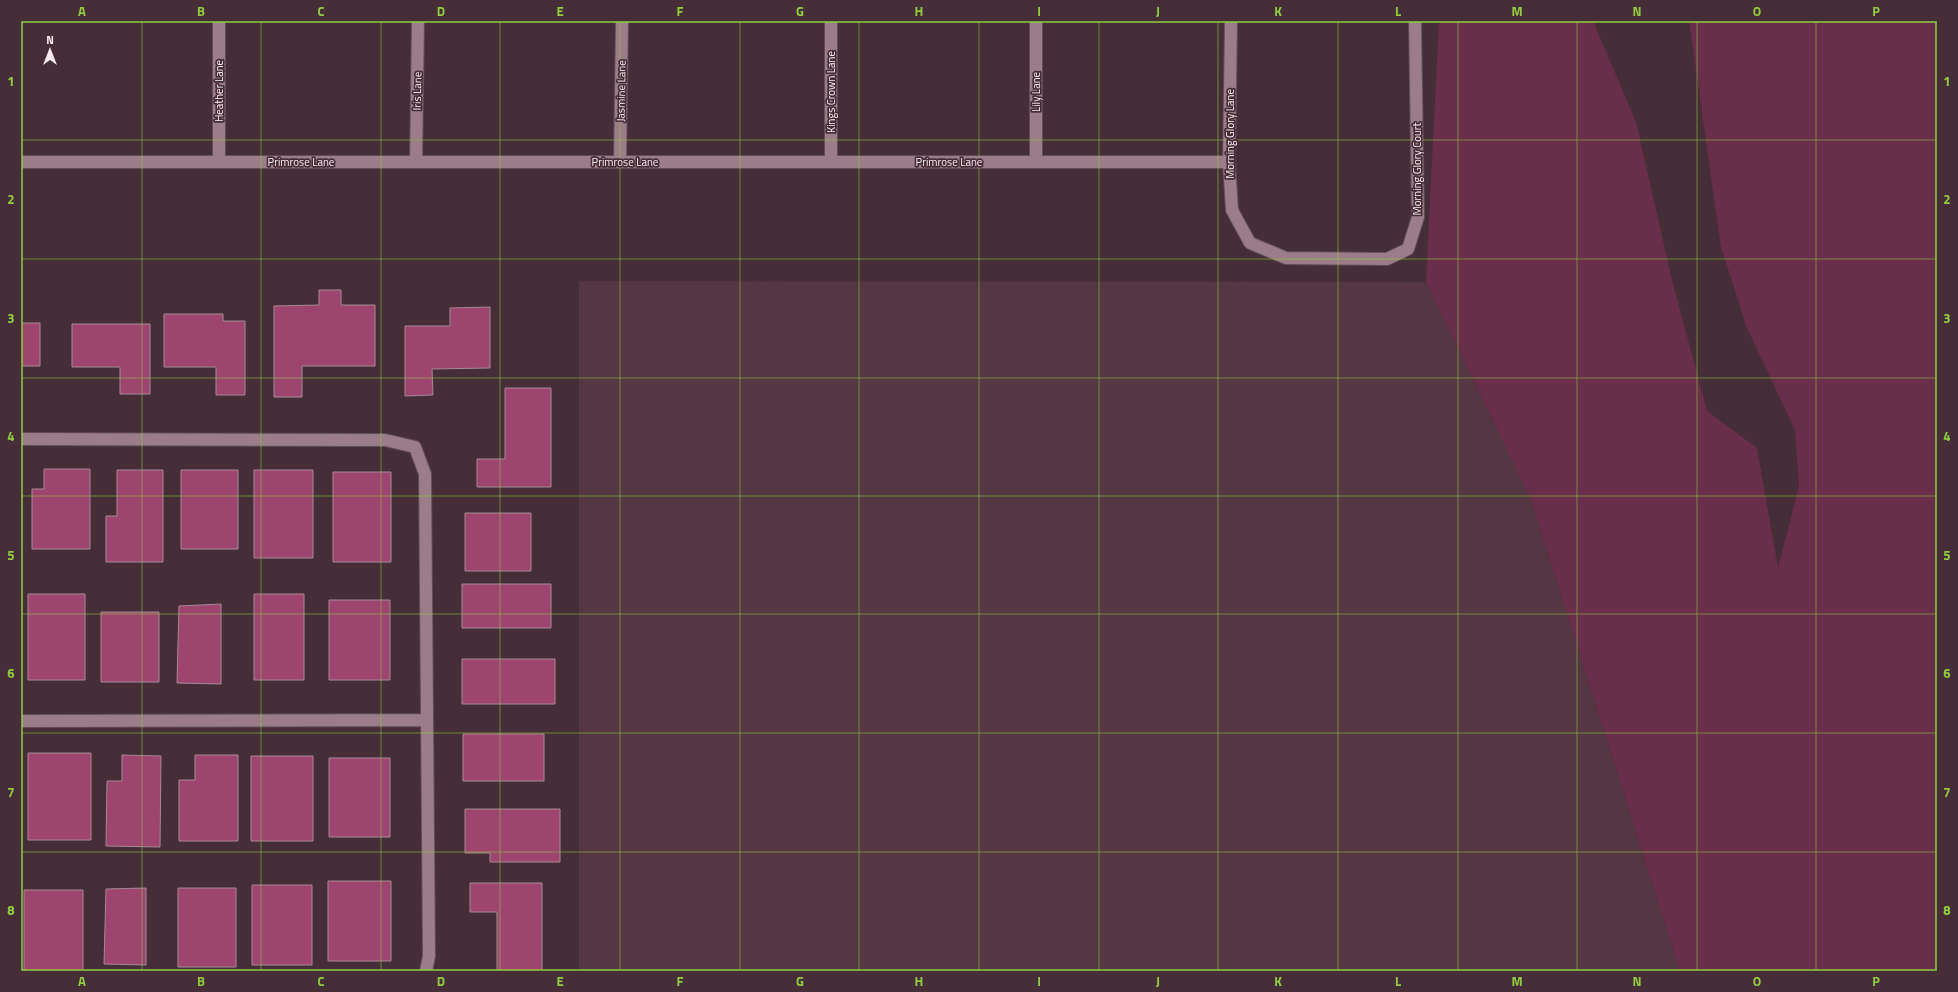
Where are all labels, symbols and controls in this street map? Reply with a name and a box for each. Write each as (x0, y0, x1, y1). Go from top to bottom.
text: A (78, 1, 86, 21)
text: B (197, 1, 205, 21)
text: C (317, 1, 325, 21)
text: D (437, 1, 445, 21)
text: E (556, 1, 564, 21)
text: F (677, 1, 684, 21)
text: G (796, 1, 804, 21)
text: H (915, 1, 923, 21)
text: I (1037, 1, 1041, 21)
text: J (1156, 1, 1160, 21)
text: K (1274, 1, 1282, 21)
text: L (1395, 1, 1401, 21)
text: M (1511, 1, 1523, 21)
text: N (1632, 1, 1642, 21)
text: O (1753, 1, 1761, 21)
text: P (1872, 1, 1880, 21)
north arrow (30, 30, 70, 70)
text: N (46, 32, 54, 48)
street label: Kings Crown Lane (823, 51, 839, 133)
street label: Heather Lane (211, 59, 227, 122)
street label: Jasmine Lane (612, 60, 630, 122)
text: 1 (7, 71, 15, 91)
street label: Iris Lane (409, 71, 425, 110)
street label: Lily Lane (1028, 71, 1044, 112)
text: 1 (1943, 71, 1951, 91)
street label: Morning Glory Lane (1222, 89, 1238, 179)
street label: Morning Glory Court (1409, 122, 1425, 215)
street label: Primrose Lane (268, 154, 335, 170)
street label: Primrose Lane (592, 154, 659, 170)
street label: Primrose Lane (916, 154, 983, 170)
text: 2 (7, 189, 15, 209)
text: 2 (1943, 189, 1951, 209)
text: 3 (7, 308, 15, 328)
text: 3 (1943, 308, 1951, 328)
text: 4 (7, 426, 15, 446)
text: 4 (1943, 426, 1951, 446)
text: 5 (7, 545, 15, 565)
text: 5 (1943, 545, 1951, 565)
text: 6 (7, 663, 15, 683)
text: 6 (1943, 663, 1951, 683)
text: 7 (7, 782, 15, 802)
text: 7 (1943, 782, 1951, 802)
text: 8 (7, 900, 15, 920)
text: 8 (1943, 900, 1951, 920)
text: A (78, 971, 86, 991)
text: B (197, 971, 205, 991)
text: C (317, 971, 325, 991)
text: D (437, 971, 445, 991)
text: E (556, 971, 564, 991)
text: F (677, 971, 684, 991)
text: G (796, 971, 804, 991)
text: H (915, 971, 923, 991)
text: I (1037, 971, 1041, 991)
text: J (1156, 971, 1160, 991)
text: K (1274, 971, 1282, 991)
text: L (1395, 971, 1401, 991)
text: M (1511, 971, 1523, 991)
text: N (1632, 971, 1642, 991)
text: O (1753, 971, 1761, 991)
text: P (1872, 971, 1880, 991)

